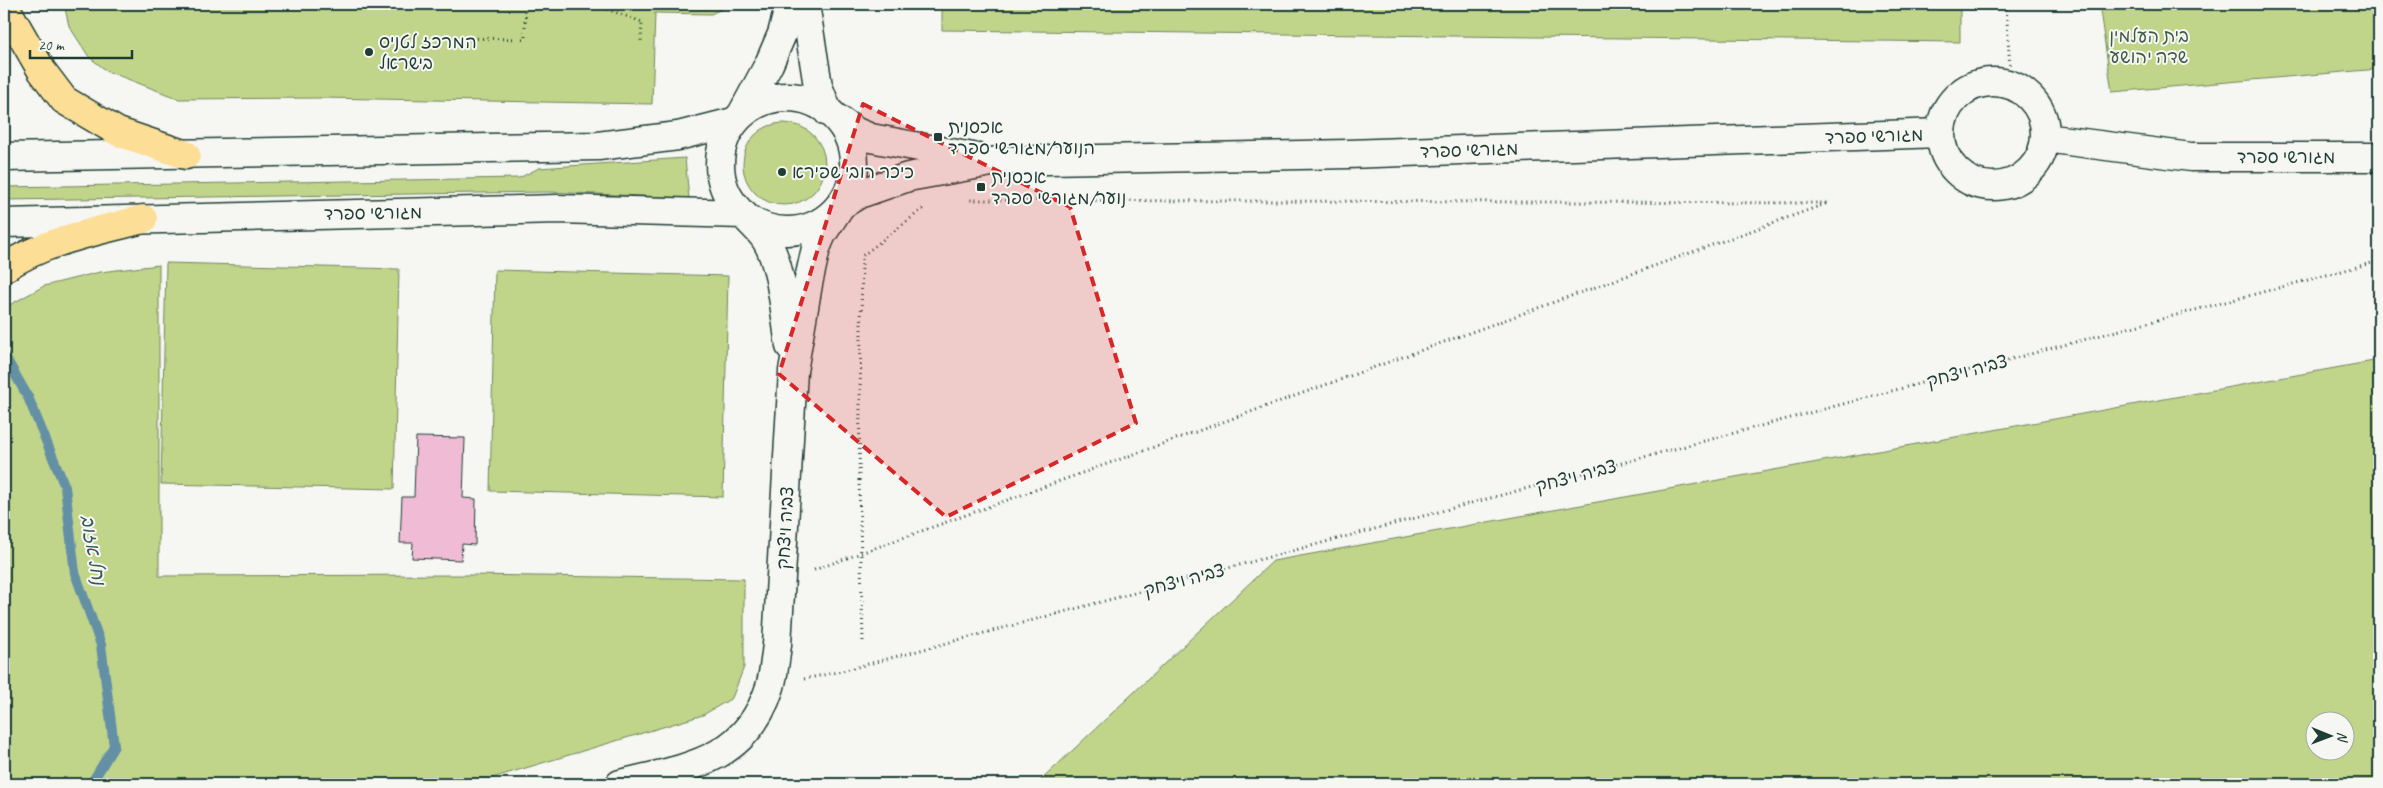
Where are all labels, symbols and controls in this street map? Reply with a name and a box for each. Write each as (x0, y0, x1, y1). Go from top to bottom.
park label: בית העלמין שדה יהושע (2109, 25, 2189, 68)
scale bar (30, 28, 132, 60)
place label: המרכז לטניס בישראל (379, 31, 477, 74)
text: 20 m (38, 36, 65, 55)
marker: המרכז לטניס בישראל (363, 46, 375, 58)
place label: אכסנית הנוער/מגורשי ספרד (948, 116, 1095, 159)
street label: מגורשי ספרד (1824, 123, 1924, 149)
marker: אכסנית הנוער/מגורשי ספרד (932, 131, 944, 143)
street label: מגורשי ספרד (1419, 137, 1519, 163)
street label: מגורשי ספרד (2237, 146, 2335, 168)
place label: כיכר רובי שפירא (792, 161, 914, 183)
marker: כיכר רובי שפירא (776, 166, 788, 178)
place label: אכסנית נוער/מגורשי ספרד (991, 166, 1126, 209)
marker: אכסנית נוער/מגורשי ספרד (975, 181, 987, 193)
street label: מגורשי ספרד (324, 201, 422, 225)
street label: צביה ויצחק (1924, 350, 2010, 392)
street label: צביה ויצחק (1533, 455, 1619, 497)
street label: צביה ויצחק (772, 486, 798, 570)
water label: נחל אזוב (75, 513, 111, 588)
street label: צביה ויצחק (1141, 559, 1227, 601)
north arrow (2306, 710, 2356, 760)
text: N (2334, 732, 2351, 743)

